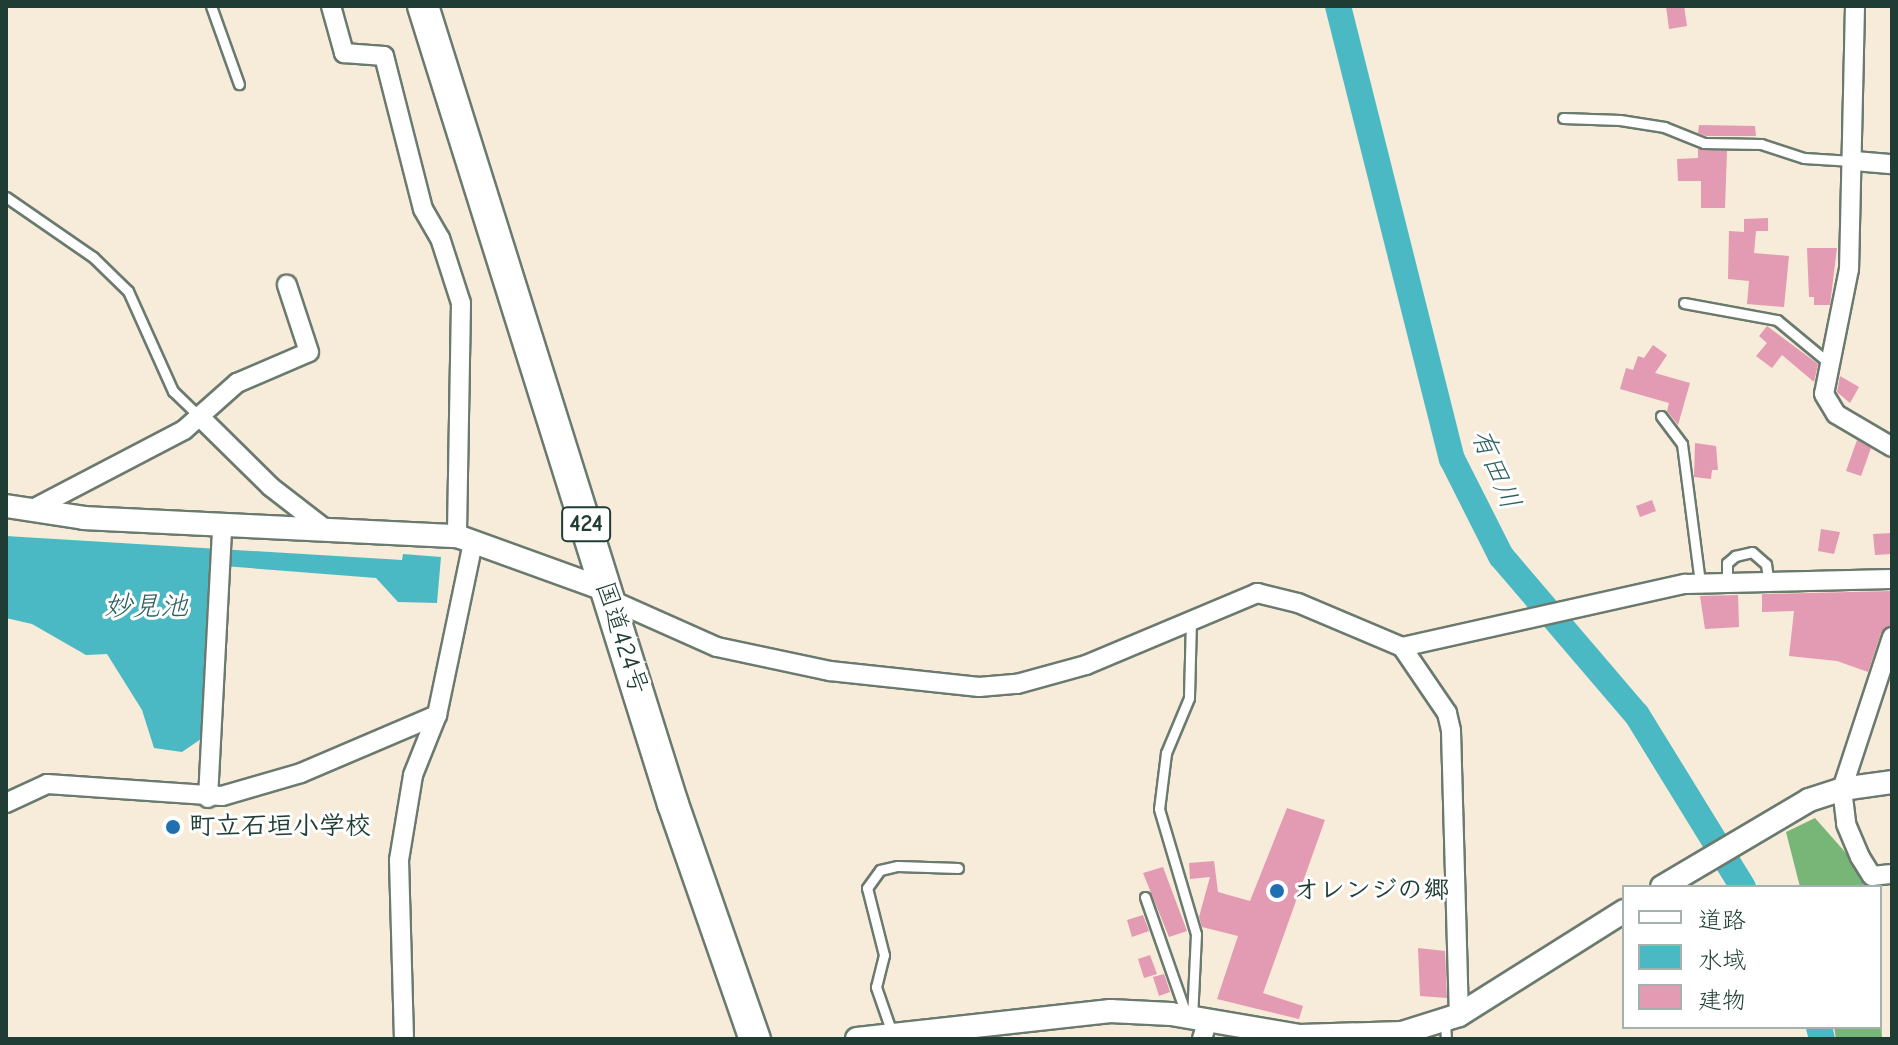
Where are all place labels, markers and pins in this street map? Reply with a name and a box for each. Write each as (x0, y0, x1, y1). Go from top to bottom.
place label: 町立石垣小学校 (189, 811, 371, 843)
marker: 町立石垣小学校 (164, 818, 182, 836)
place label: オレンジの郷 (1293, 875, 1449, 907)
marker: オレンジの郷 (1268, 882, 1286, 900)

